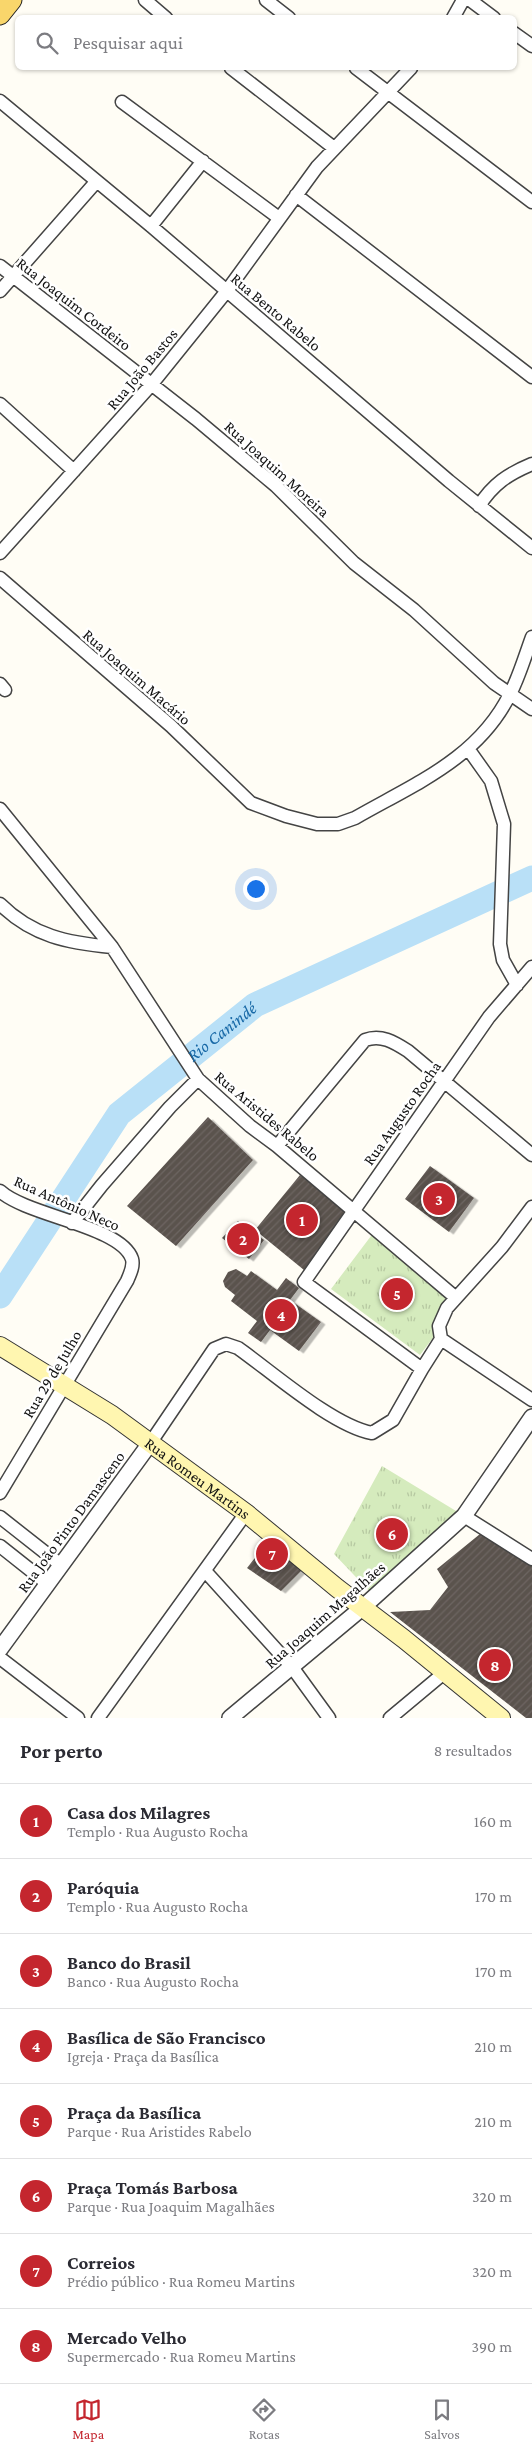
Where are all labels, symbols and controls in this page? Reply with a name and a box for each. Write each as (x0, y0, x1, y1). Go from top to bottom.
search box (15, 15, 517, 70)
icon: search (33, 29, 61, 57)
text: Pesquisar aqui (73, 32, 183, 53)
street label: Rua Joaquim Cordeiro (13, 254, 134, 355)
street label: Rua Bento Rabelo (228, 270, 324, 354)
street label: Rua João Bastos (103, 325, 182, 414)
street label: Rua Joaquim Moreira (221, 418, 333, 522)
street label: Rua Joaquim Macário (79, 626, 194, 729)
your location (243, 876, 269, 902)
water label: Rio Canindé (183, 997, 261, 1066)
street label: Rua Augusto Rocha (360, 1057, 445, 1169)
street label: Rua Aristides Rabelo (212, 1068, 323, 1165)
street label: Rua Antônio Neco (11, 1172, 123, 1234)
pin: 3 (423, 1180, 455, 1218)
pin: 1 (286, 1201, 318, 1239)
pin: 2 (227, 1220, 259, 1258)
pin: 5 (381, 1275, 413, 1313)
pin: 4 (265, 1296, 297, 1334)
street label: Rua 29 de Julho (19, 1327, 86, 1421)
street label: Rua Romeu Martins (142, 1434, 254, 1522)
street label: Rua João Pinto Damasceno (14, 1448, 129, 1596)
pin: 6 (376, 1515, 408, 1553)
pin: 7 (256, 1535, 288, 1573)
street label: Rua Joaquim Magalhães (261, 1558, 389, 1673)
pin: 8 (479, 1646, 511, 1684)
text: Por perto (20, 1739, 103, 1763)
text: 8 resultados (434, 1742, 512, 1759)
text: Casa dos Milagres (67, 1802, 210, 1823)
text: 1 (33, 1813, 39, 1830)
text: 160 m (474, 1813, 512, 1830)
text: Templo · Rua Augusto Rocha (67, 1823, 248, 1840)
text: Paróquia (67, 1877, 139, 1898)
text: 2 (32, 1888, 40, 1905)
text: 170 m (475, 1888, 512, 1905)
text: Templo · Rua Augusto Rocha (67, 1898, 248, 1915)
text: Banco do Brasil (67, 1952, 191, 1973)
text: 3 (32, 1963, 40, 1980)
text: 170 m (475, 1963, 512, 1980)
text: Banco · Rua Augusto Rocha (67, 1973, 239, 1990)
text: Basílica de São Francisco (67, 2027, 266, 2048)
text: 4 (32, 2038, 40, 2055)
text: 210 m (474, 2038, 512, 2055)
text: Igreja · Praça da Basílica (67, 2048, 219, 2065)
text: Praça da Basílica (67, 2102, 201, 2123)
text: 5 (32, 2113, 40, 2130)
text: 210 m (474, 2113, 512, 2130)
text: Parque · Rua Aristides Rabelo (67, 2123, 252, 2140)
text: Praça Tomás Barbosa (67, 2177, 238, 2198)
text: 6 (32, 2188, 40, 2205)
text: 320 m (472, 2188, 512, 2205)
text: Parque · Rua Joaquim Magalhães (67, 2198, 275, 2215)
text: Correios (67, 2252, 135, 2273)
text: 7 (32, 2263, 40, 2280)
text: 320 m (472, 2263, 512, 2280)
text: Prédio público · Rua Romeu Martins (67, 2273, 295, 2290)
text: Mercado Velho (67, 2327, 187, 2348)
text: 8 (31, 2338, 41, 2355)
text: 390 m (471, 2338, 512, 2355)
text: Supermercado · Rua Romeu Martins (67, 2348, 296, 2365)
tab: Mapa (72, 2396, 104, 2442)
tab: Rotas (249, 2396, 280, 2442)
tab: Salvos (424, 2396, 460, 2442)

